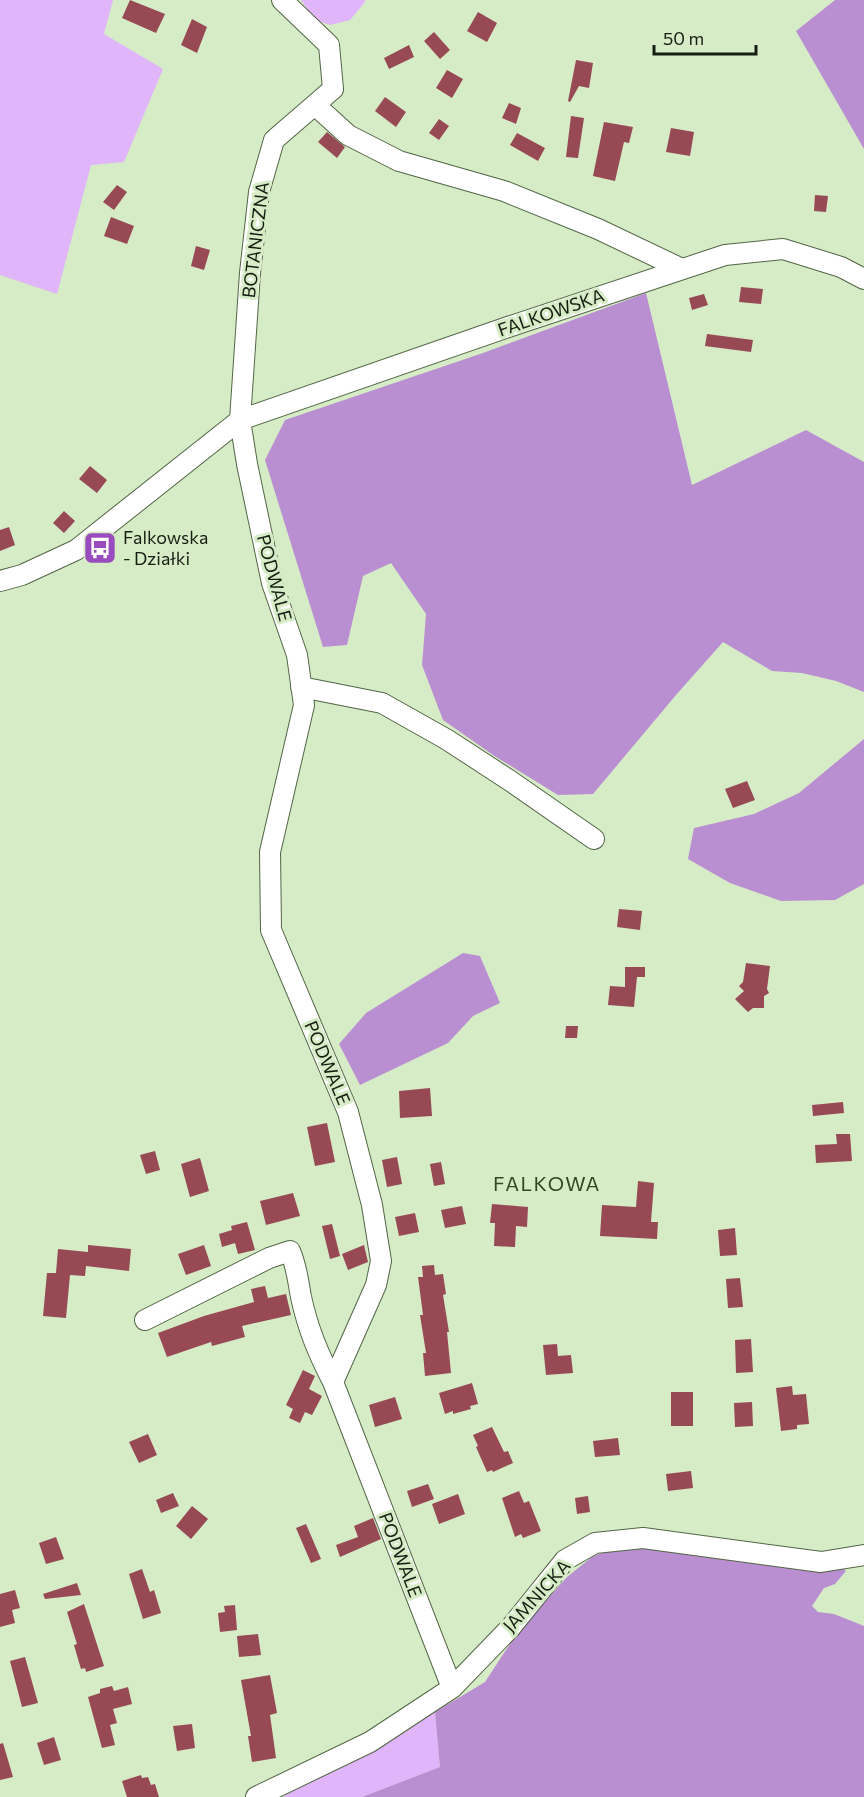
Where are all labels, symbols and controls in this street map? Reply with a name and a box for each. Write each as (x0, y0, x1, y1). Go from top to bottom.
scale bar (654, 18, 756, 56)
text: 50 m (663, 27, 704, 49)
street label: BOTANICZNA (237, 180, 273, 299)
street label: FALKOWSKA (495, 284, 607, 341)
place label: Falkowska - Działki (123, 526, 208, 569)
bus stop icon: Falkowska - Działki (82, 530, 118, 566)
street label: PODWALE (253, 532, 297, 624)
street label: PODWALE (300, 1017, 356, 1108)
district label: FALKOWA (493, 1171, 601, 1195)
street label: PODWALE (375, 1509, 427, 1600)
street label: JAMNICKA (498, 1554, 575, 1636)

